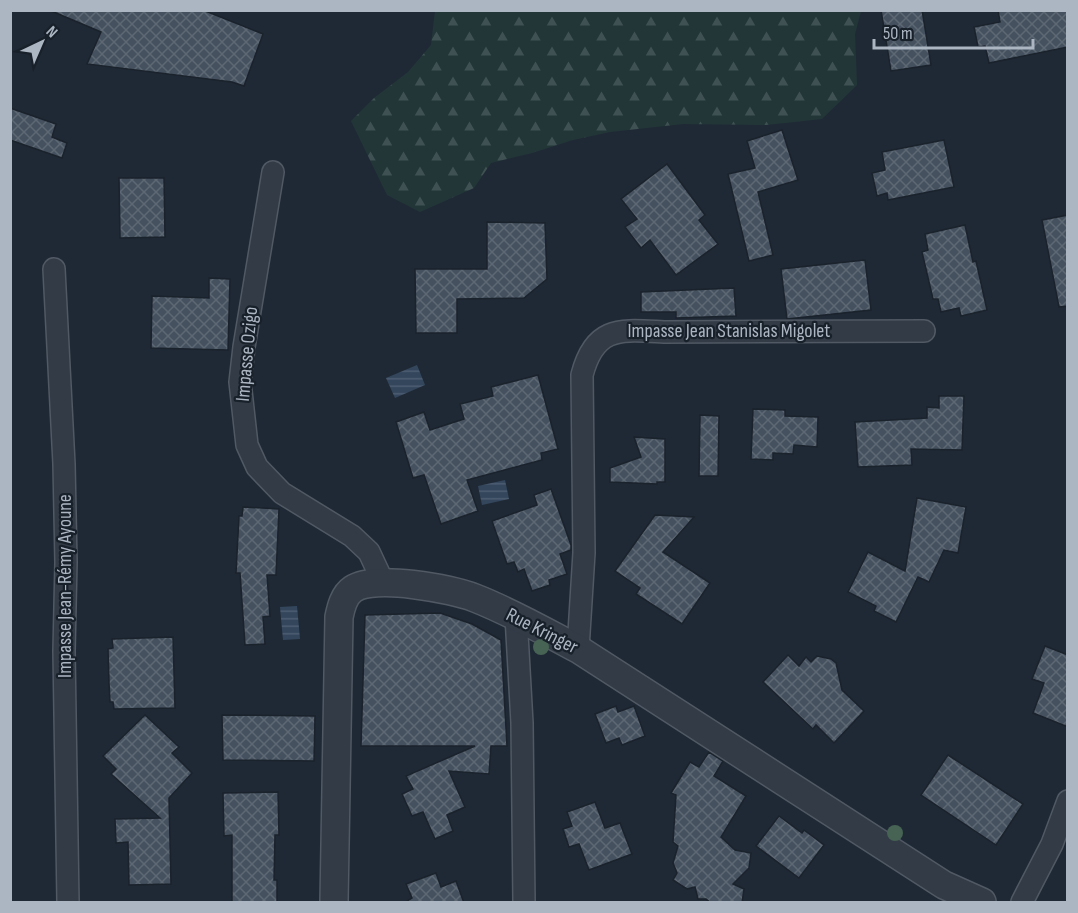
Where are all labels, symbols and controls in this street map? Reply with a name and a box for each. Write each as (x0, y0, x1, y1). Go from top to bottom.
north arrow (12, 12, 72, 72)
scale bar (874, 12, 1033, 50)
text: N (42, 22, 61, 42)
text: 50 m (883, 23, 913, 44)
street label: Impasse Ozigo (231, 306, 263, 402)
street label: Impasse Jean Stanislas Migolet (628, 319, 830, 343)
street label: Impasse Jean-Rémy Ayoune (53, 494, 77, 678)
street label: Rue Kringer (502, 603, 582, 659)

